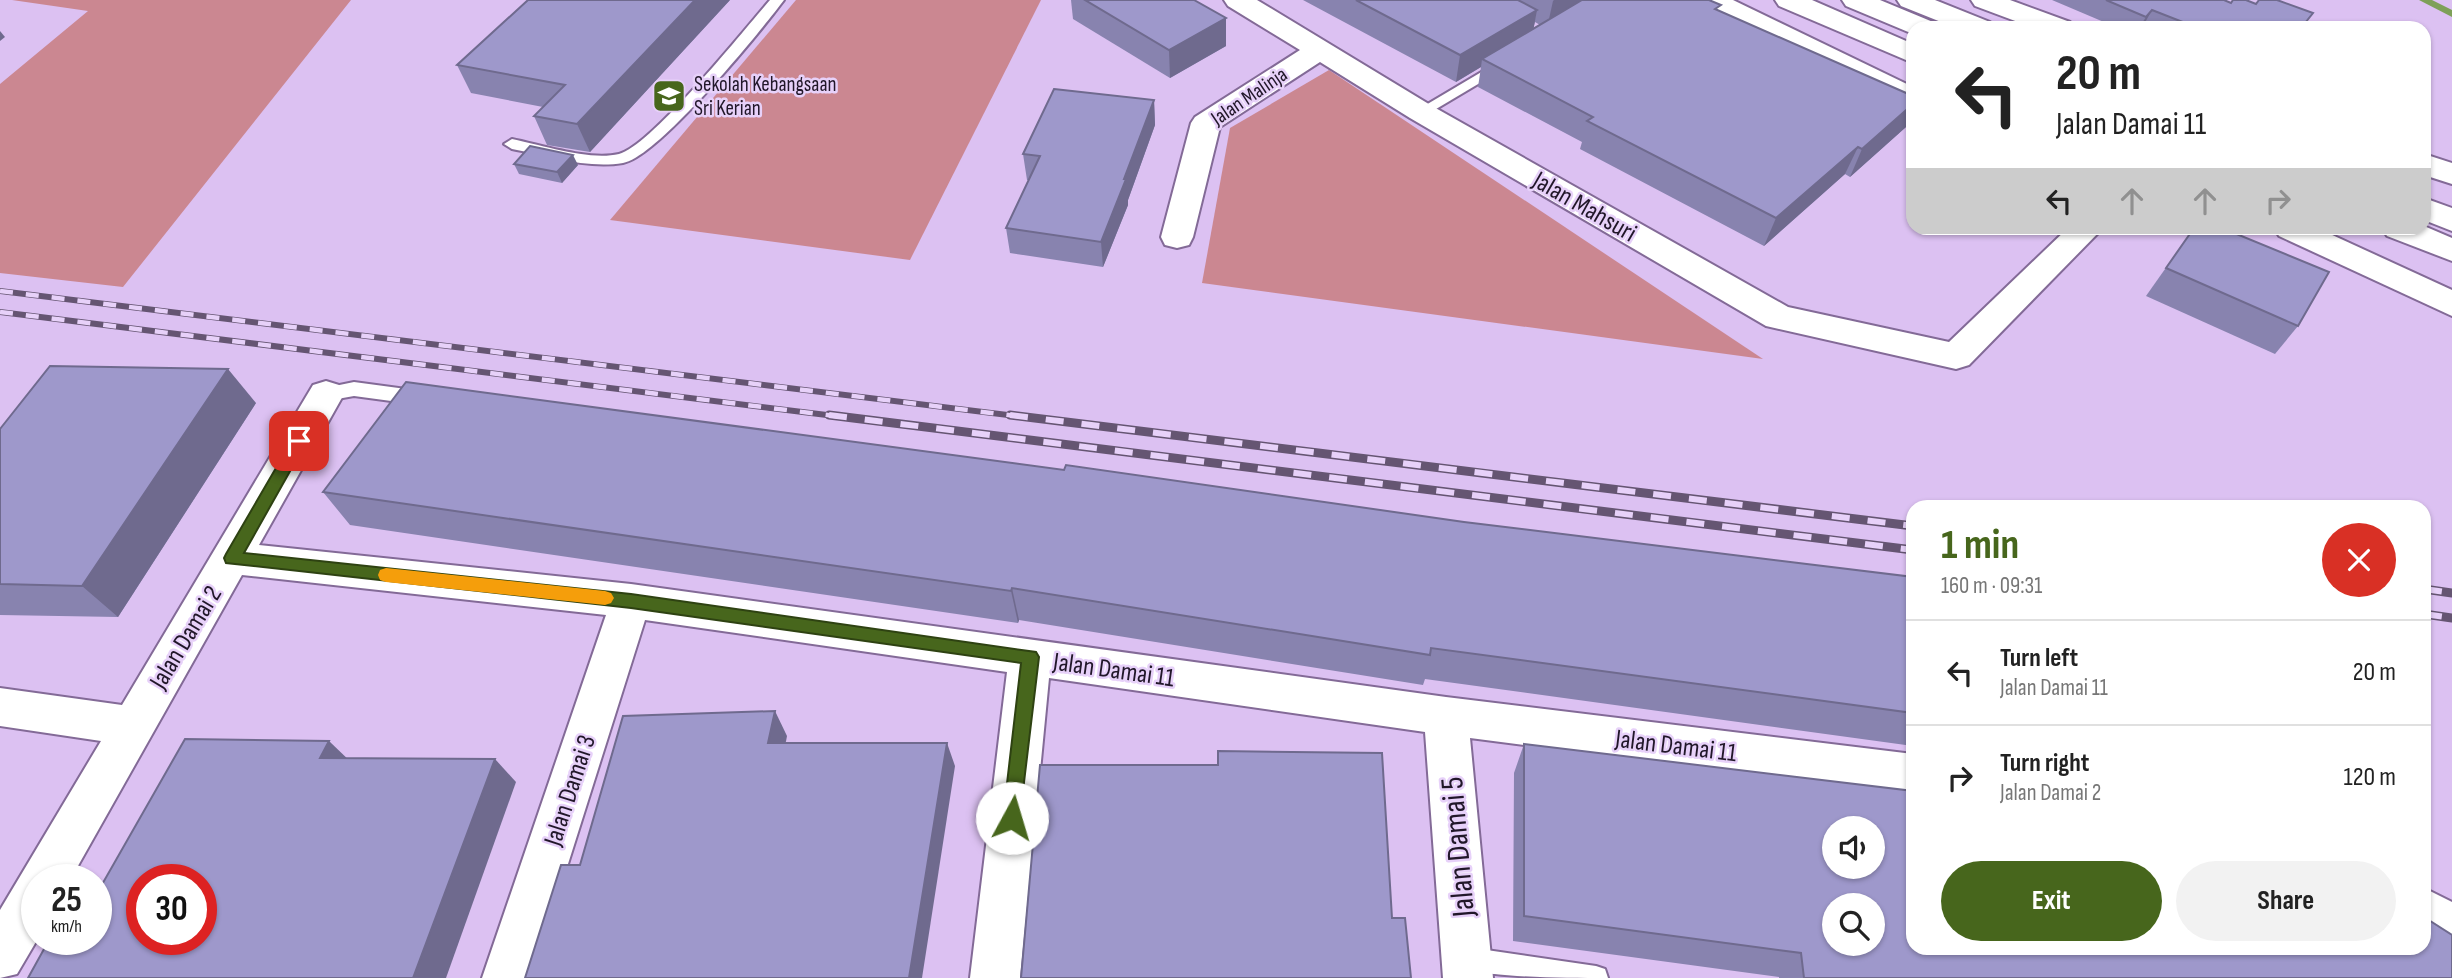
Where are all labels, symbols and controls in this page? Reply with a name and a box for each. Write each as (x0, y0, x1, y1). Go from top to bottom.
text: 20 m (2056, 45, 2141, 104)
icon: left (1941, 49, 2032, 140)
street label: Jalan Malinja (1206, 62, 1292, 131)
place label: Sekolah Kebangsaan Sri Kerian (694, 72, 837, 121)
school or university icon: Sekolah Kebangsaan Sri Kerian (650, 77, 688, 115)
text: Jalan Damai 11 (2056, 105, 2206, 144)
street label: Jalan Mahsuri (1526, 165, 1642, 249)
icon: left (2040, 182, 2078, 220)
icon: ahead (2113, 182, 2151, 220)
icon: ahead (2186, 182, 2224, 220)
icon: right (2259, 182, 2297, 220)
pin (269, 411, 329, 471)
icon: arrive (280, 422, 318, 460)
text: 1 min (1941, 520, 2019, 571)
button: close (2322, 523, 2396, 597)
text: 160 m · 09:31 (1941, 572, 2042, 600)
street label: Jalan Damai 2 (143, 581, 229, 696)
text: Turn left (2000, 643, 2078, 674)
street label: Jalan Damai 11 (1050, 647, 1176, 694)
icon: left (1941, 654, 1979, 692)
text: 20 m (2353, 657, 2396, 688)
text: Jalan Damai 11 (2000, 674, 2108, 702)
street label: Jalan Damai 11 (1612, 724, 1738, 769)
street label: Jalan Damai 3 (538, 731, 603, 851)
text: Turn right (2000, 748, 2089, 779)
icon: right (1941, 759, 1979, 797)
text: 120 m (2343, 762, 2396, 793)
street label: Jalan Damai 5 (1433, 775, 1484, 920)
text: Jalan Damai 2 (2000, 779, 2101, 807)
position arrow (975, 781, 1049, 855)
map controls (1822, 816, 1885, 956)
button: sound (1822, 816, 1885, 879)
button: Exit (1941, 861, 2162, 941)
button: Share (2176, 861, 2396, 941)
speed limit sign: 30 (126, 864, 217, 955)
text: 25 (51, 879, 82, 922)
button: search (1822, 893, 1885, 956)
text: km/h (51, 916, 82, 937)

